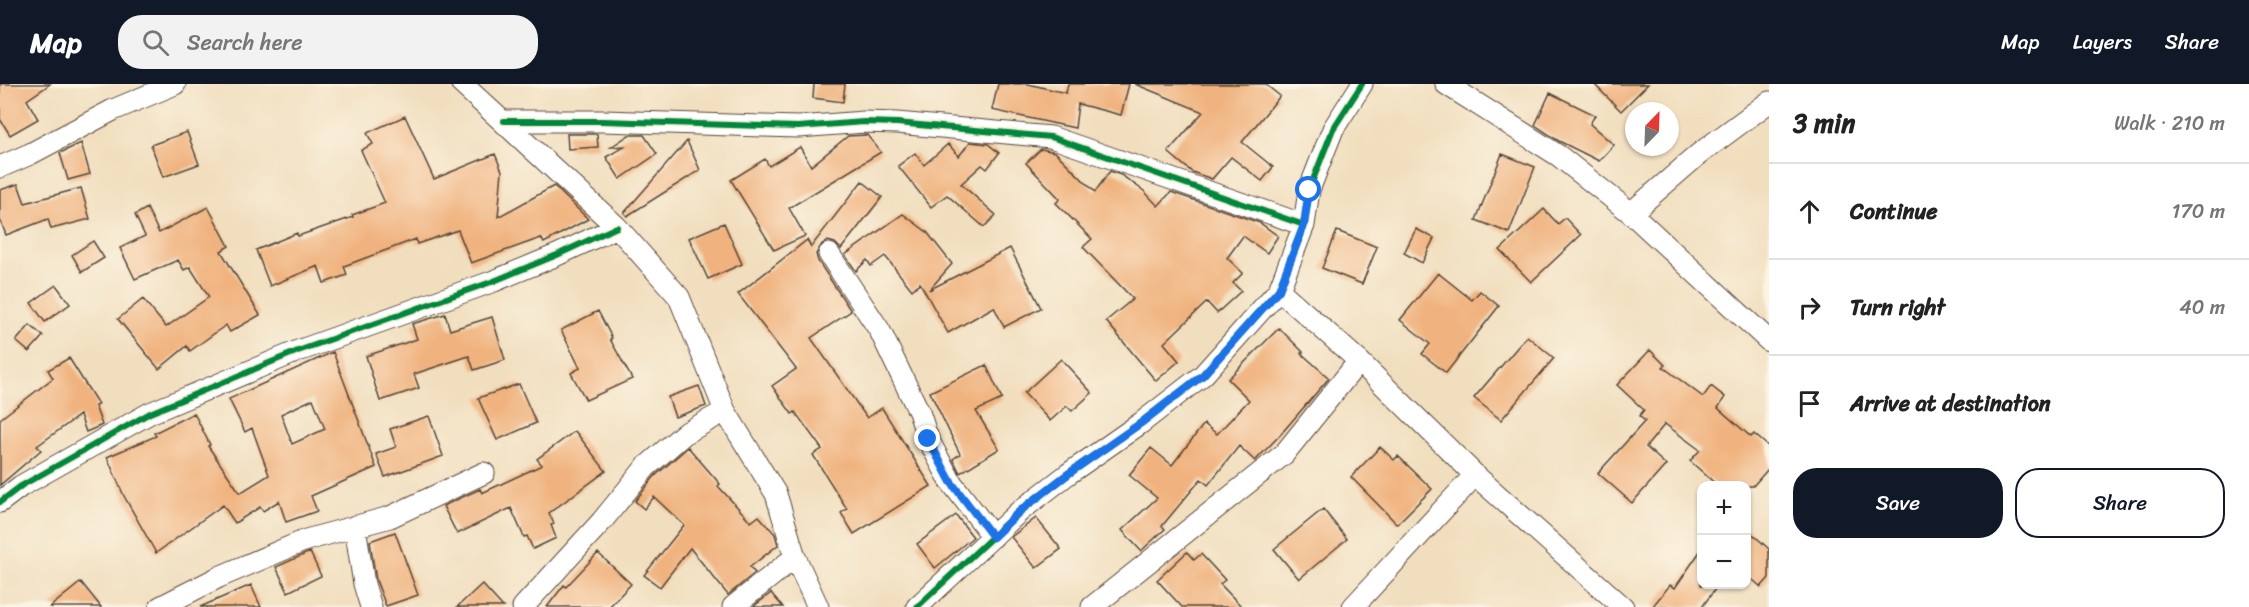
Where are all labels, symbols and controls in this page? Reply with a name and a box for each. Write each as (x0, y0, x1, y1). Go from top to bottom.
search box (118, 15, 538, 69)
text: Map (30, 18, 82, 67)
text: Search here (187, 23, 303, 62)
text: Map (2001, 23, 2040, 61)
text: Layers (2073, 23, 2132, 61)
text: Share (2165, 23, 2219, 61)
icon: search (139, 26, 172, 59)
text: 3 min (1793, 100, 1855, 146)
north arrow (1625, 102, 1679, 156)
text: Walk · 210 m (2114, 106, 2225, 141)
route start (1295, 176, 1321, 202)
text: Continue (1850, 192, 1938, 231)
text: 170 m (2172, 194, 2225, 229)
icon: ahead (1793, 195, 1826, 228)
text: Turn right (1850, 288, 1945, 327)
text: 40 m (2179, 290, 2225, 325)
icon: right (1793, 291, 1826, 324)
text: Arrive at destination (1850, 384, 2051, 423)
icon: arrive (1793, 387, 1826, 420)
route end (914, 425, 940, 451)
button: Save (1793, 468, 2003, 538)
button: Share (2015, 468, 2225, 538)
map controls (1697, 481, 1751, 589)
button: + (1697, 481, 1751, 535)
button: − (1697, 535, 1751, 589)

